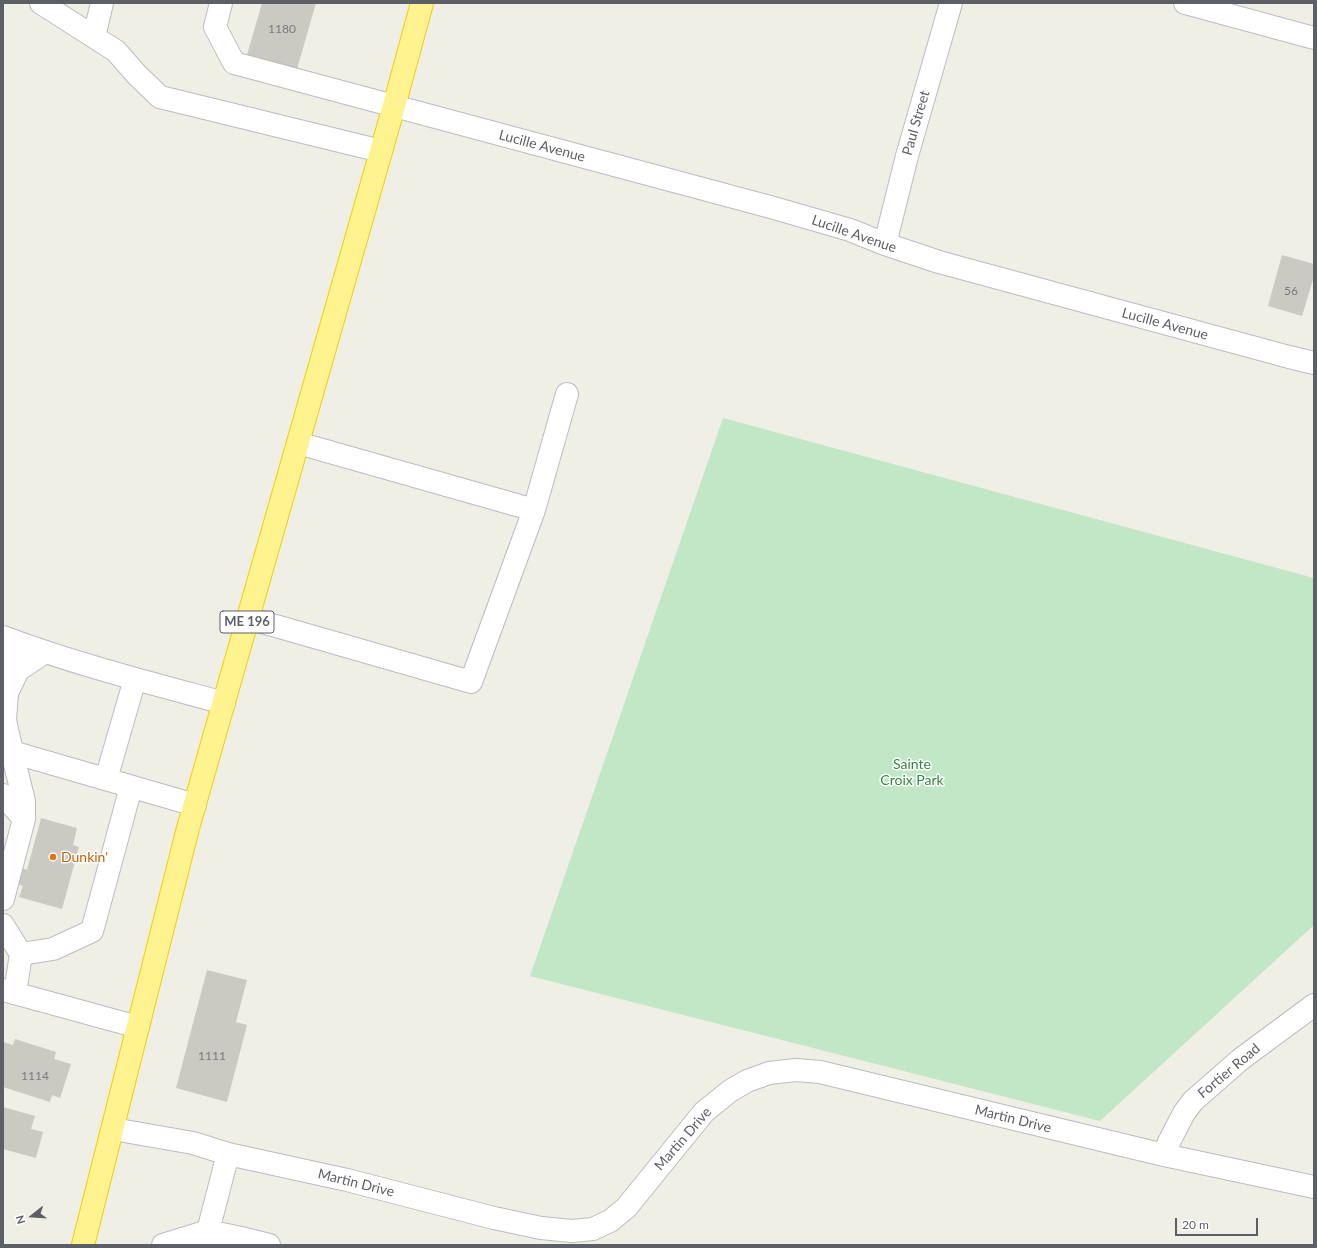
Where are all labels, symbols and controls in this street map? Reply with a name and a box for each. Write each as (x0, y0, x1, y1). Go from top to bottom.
house number: 1180 (268, 22, 296, 36)
street label: Paul Street (899, 89, 933, 157)
street label: Lucille Avenue (497, 126, 587, 166)
street label: Lucille Avenue (809, 212, 899, 256)
house number: 56 (1284, 284, 1298, 298)
street label: Lucille Avenue (1120, 304, 1210, 344)
road number: ME 196 (220, 611, 274, 633)
park label: Sainte Croix Park (880, 756, 944, 788)
place label: Dunkin' (61, 849, 108, 865)
marker: Dunkin' (48, 852, 58, 862)
street label: Fortier Road (1194, 1040, 1264, 1102)
house number: 1111 (198, 1049, 226, 1063)
house number: 1114 (21, 1069, 49, 1083)
street label: Martin Drive (973, 1101, 1053, 1137)
street label: Martin Drive (651, 1104, 715, 1174)
street label: Martin Drive (316, 1165, 396, 1201)
north arrow (12, 1196, 52, 1236)
scale bar (1177, 1210, 1260, 1236)
text: N (13, 1214, 28, 1226)
text: 20 m (1182, 1217, 1209, 1232)

